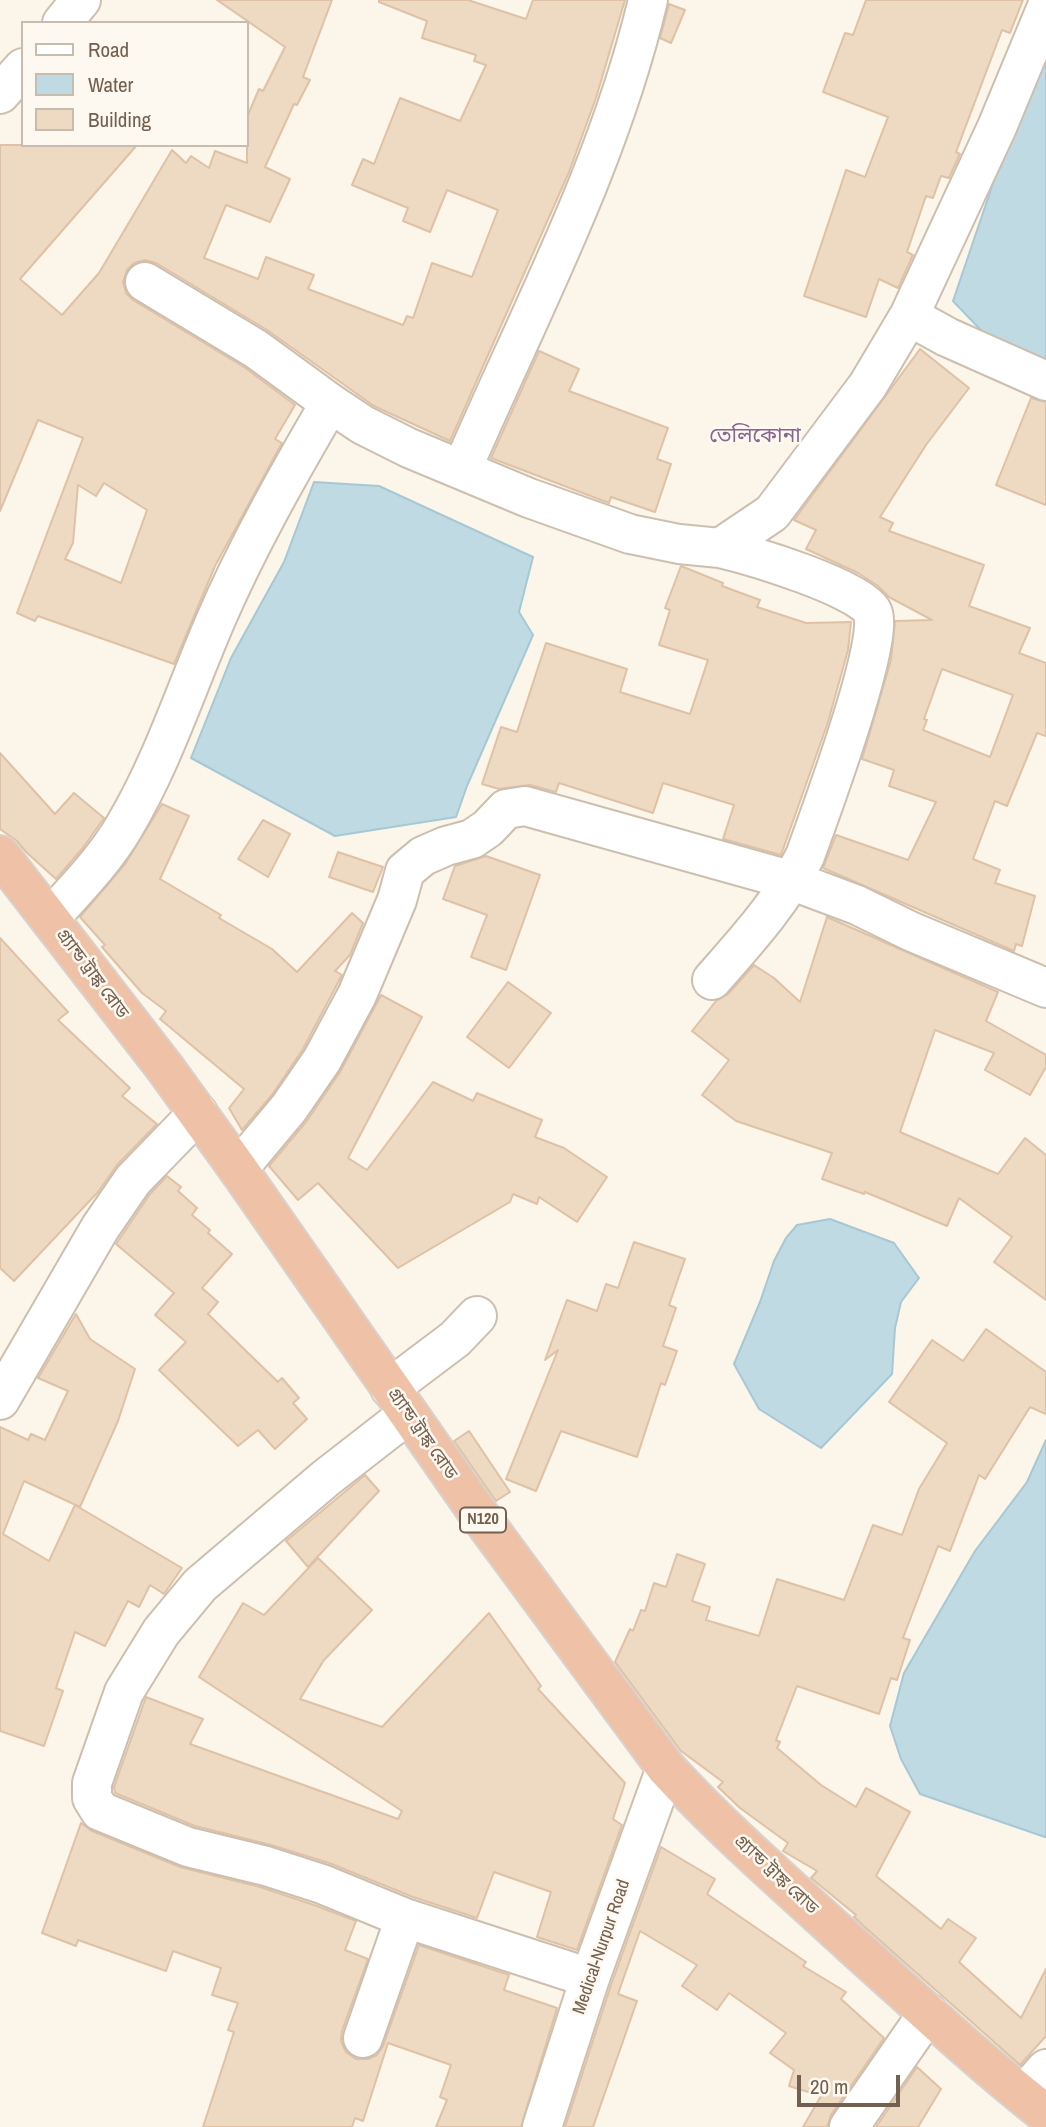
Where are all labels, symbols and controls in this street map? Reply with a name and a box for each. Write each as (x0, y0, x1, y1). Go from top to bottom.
legend (21, 21, 248, 147)
text: Road (88, 35, 129, 64)
text: Water (88, 70, 133, 99)
text: Building (88, 105, 151, 134)
district label: তেলিকোনা (709, 423, 801, 449)
street label: গ্র্যান্ড ট্রাঙ্ক রোড (51, 925, 133, 1023)
street label: গ্র্যান্ড ট্রাঙ্ক রোড (383, 1384, 461, 1484)
road number: N120 (460, 1508, 506, 1532)
street label: গ্র্যান্ড ট্রাঙ্ক রোড (730, 1831, 822, 1919)
street label: Medical-Nurpur Road (569, 1877, 635, 2017)
scale bar (801, 2060, 904, 2104)
text: 20 m (810, 2072, 848, 2101)

